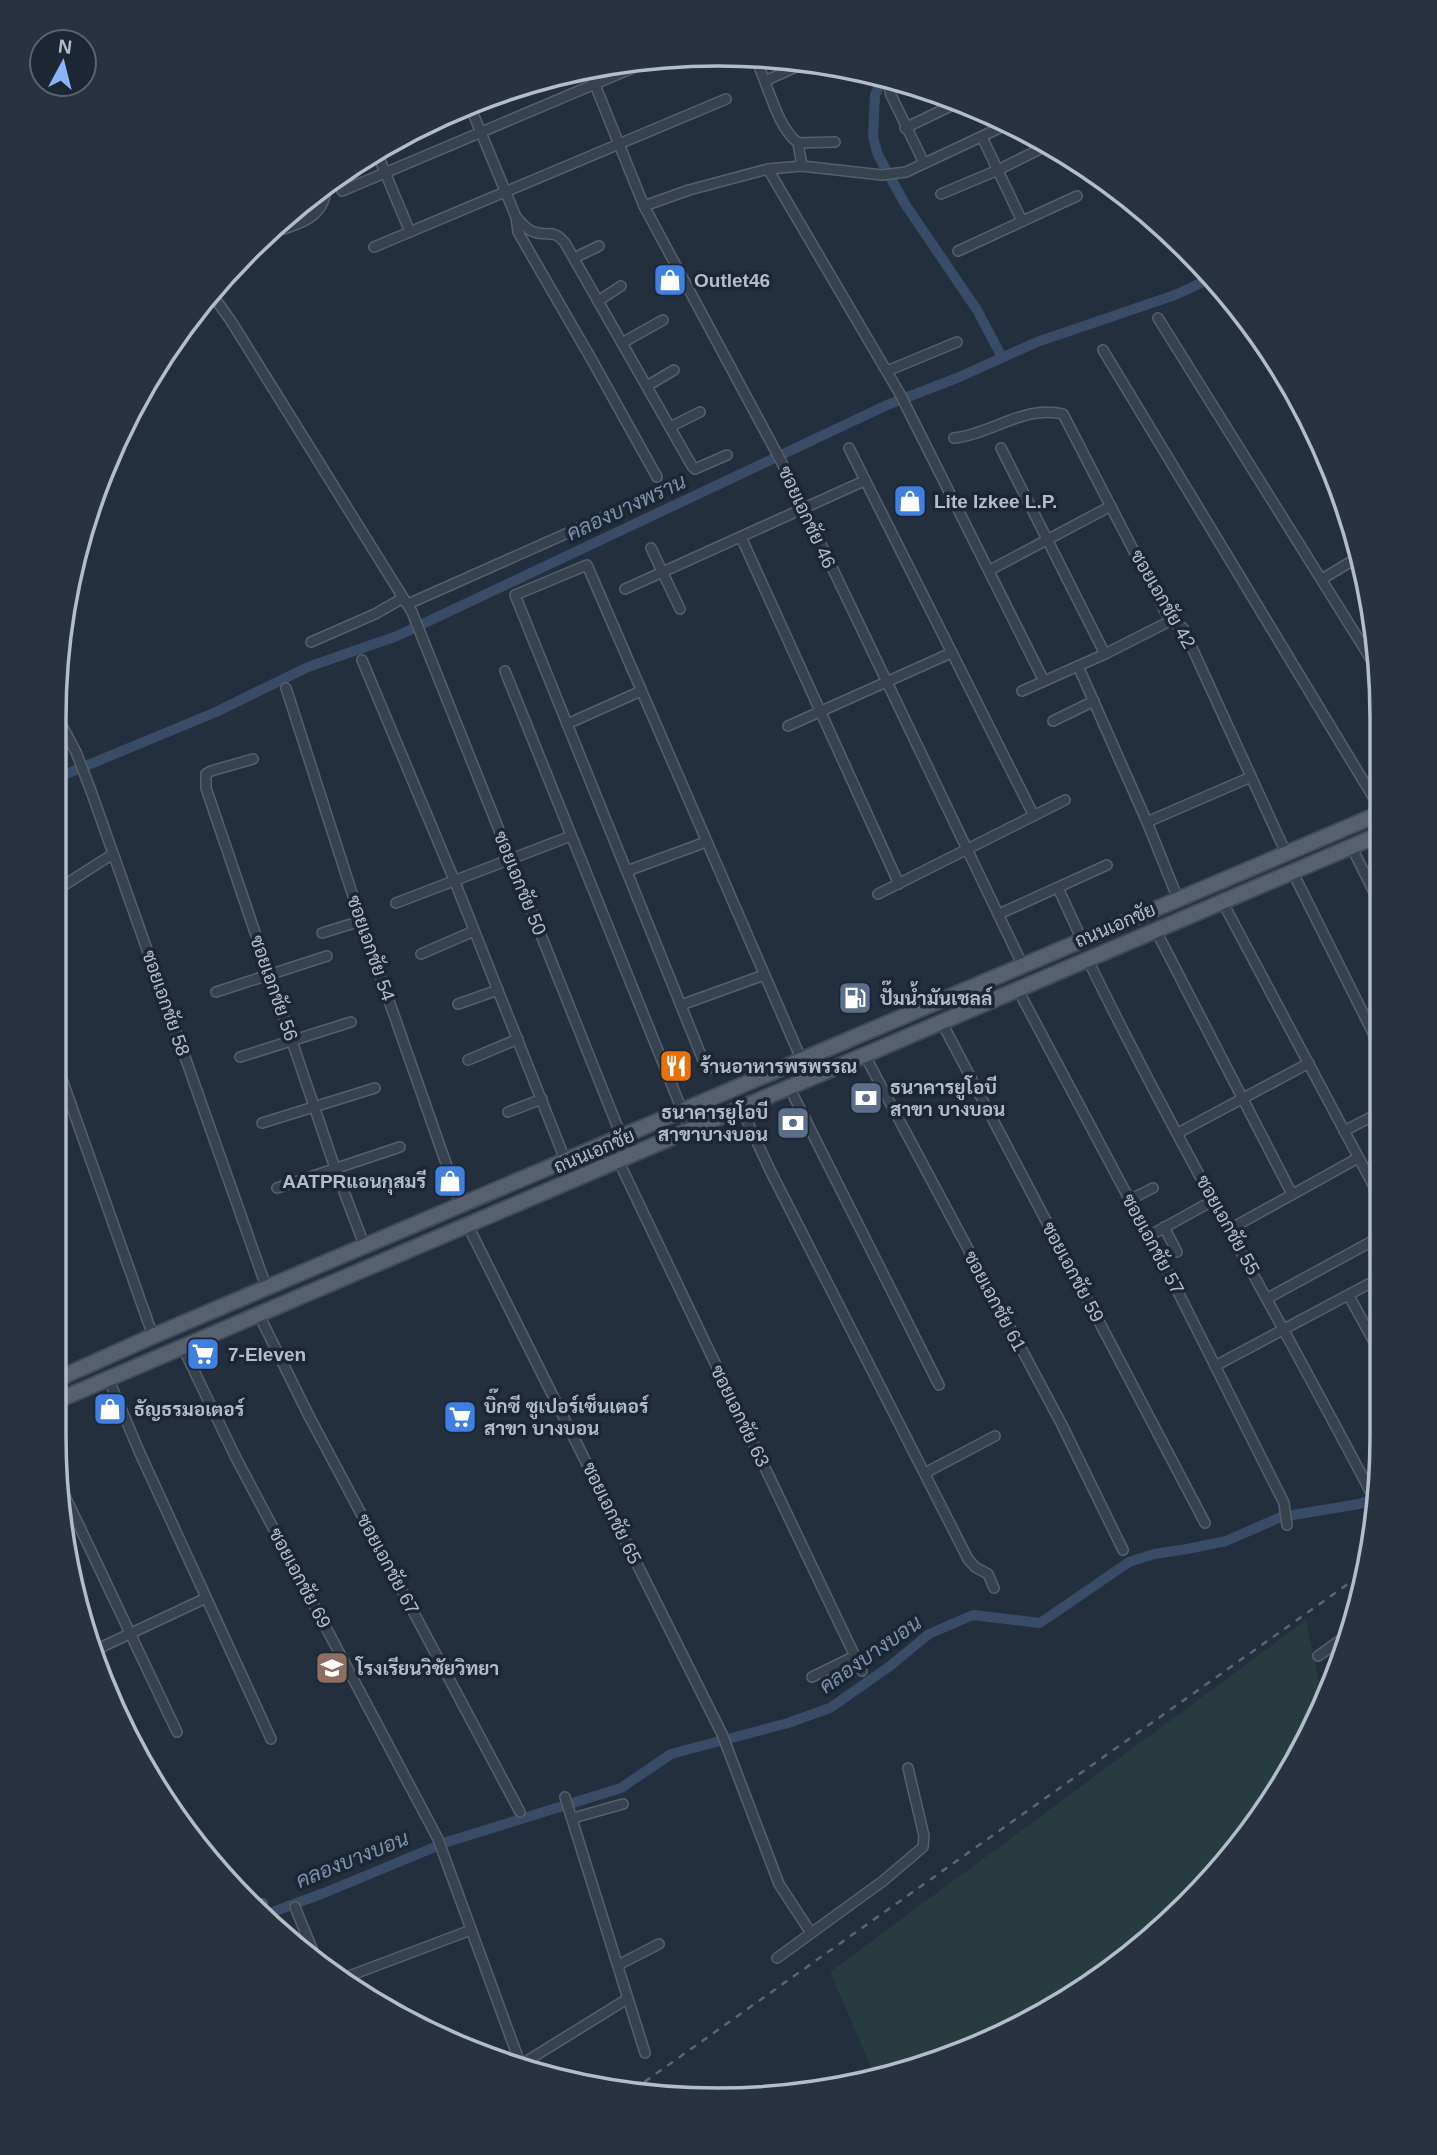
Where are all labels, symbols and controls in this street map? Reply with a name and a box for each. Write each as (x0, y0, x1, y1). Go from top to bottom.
north arrow (28, 28, 98, 98)
text: N (57, 35, 73, 58)
shop icon: Outlet46 (651, 261, 689, 299)
place label: Outlet46 (694, 270, 770, 291)
street label: ซอยเอกชัย 46 (774, 462, 840, 572)
water label: คลองบางพราน (563, 469, 690, 545)
shop icon: Lite Izkee L.P. (891, 482, 929, 520)
place label: Lite Izkee L.P. (934, 491, 1057, 512)
street label: ซอยเอกชัย 42 (1126, 546, 1200, 652)
street label: ซอยเอกชัย 50 (490, 828, 550, 938)
street label: ซอยเอกชัย 54 (343, 892, 399, 1004)
street label: ถนนเอกชัย (1071, 899, 1159, 951)
street label: ซอยเอกชัย 56 (246, 932, 302, 1044)
street label: ซอยเอกชัย 58 (138, 947, 194, 1059)
fuel station icon: ปั๊มน้ำมันเชลล์ (836, 979, 874, 1017)
place label: ปั๊มน้ำมันเชลล์ (880, 980, 993, 1009)
restaurant icon: ร้านอาหารพรพรรณ (657, 1047, 695, 1085)
place label: ร้านอาหารพรพรรณ (700, 1055, 857, 1077)
place label: ธนาคารยูโอบี สาขา บางบอน (890, 1075, 1005, 1120)
bank icon: ธนาคารยูโอบี สาขา บางบอน (847, 1079, 885, 1117)
place label: ธนาคารยูโอบี สาขาบางบอน (658, 1100, 768, 1145)
bank icon: ธนาคารยูโอบี สาขาบางบอน (774, 1104, 812, 1142)
street label: ถนนเอกชัย (550, 1125, 638, 1177)
shop icon: AATPRแอนกุสมรี (431, 1162, 469, 1200)
place label: AATPRแอนกุสมรี (282, 1169, 426, 1196)
street label: ซอยเอกชัย 55 (1192, 1172, 1264, 1278)
street label: ซอยเอกชัย 57 (1118, 1190, 1188, 1298)
street label: ซอยเอกชัย 59 (1038, 1218, 1108, 1326)
street label: ซอยเอกชัย 61 (960, 1247, 1030, 1355)
supermarket icon: 7-Eleven (184, 1335, 222, 1373)
place label: 7-Eleven (228, 1344, 306, 1365)
street label: ซอยเอกชัย 63 (706, 1362, 774, 1470)
place label: บิ๊กซี ซูเปอร์เซ็นเตอร์ สาขา บางบอน (484, 1388, 650, 1439)
shop icon: ธัญธรมอเตอร์ (91, 1390, 129, 1428)
place label: ธัญธรมอเตอร์ (134, 1397, 246, 1421)
supermarket icon: บิ๊กซี ซูเปอร์เซ็นเตอร์ สาขา บางบอน (441, 1398, 479, 1436)
street label: ซอยเอกชัย 65 (578, 1459, 646, 1567)
street label: ซอยเอกชัย 67 (353, 1510, 423, 1618)
street label: ซอยเอกชัย 69 (265, 1524, 335, 1632)
water label: คลองบางบอน (815, 1610, 926, 1698)
school or university icon: โรงเรียนวิชัยวิทยา (313, 1649, 351, 1687)
place label: โรงเรียนวิชัยวิทยา (355, 1656, 499, 1679)
water label: คลองบางบอน (292, 1826, 412, 1892)

